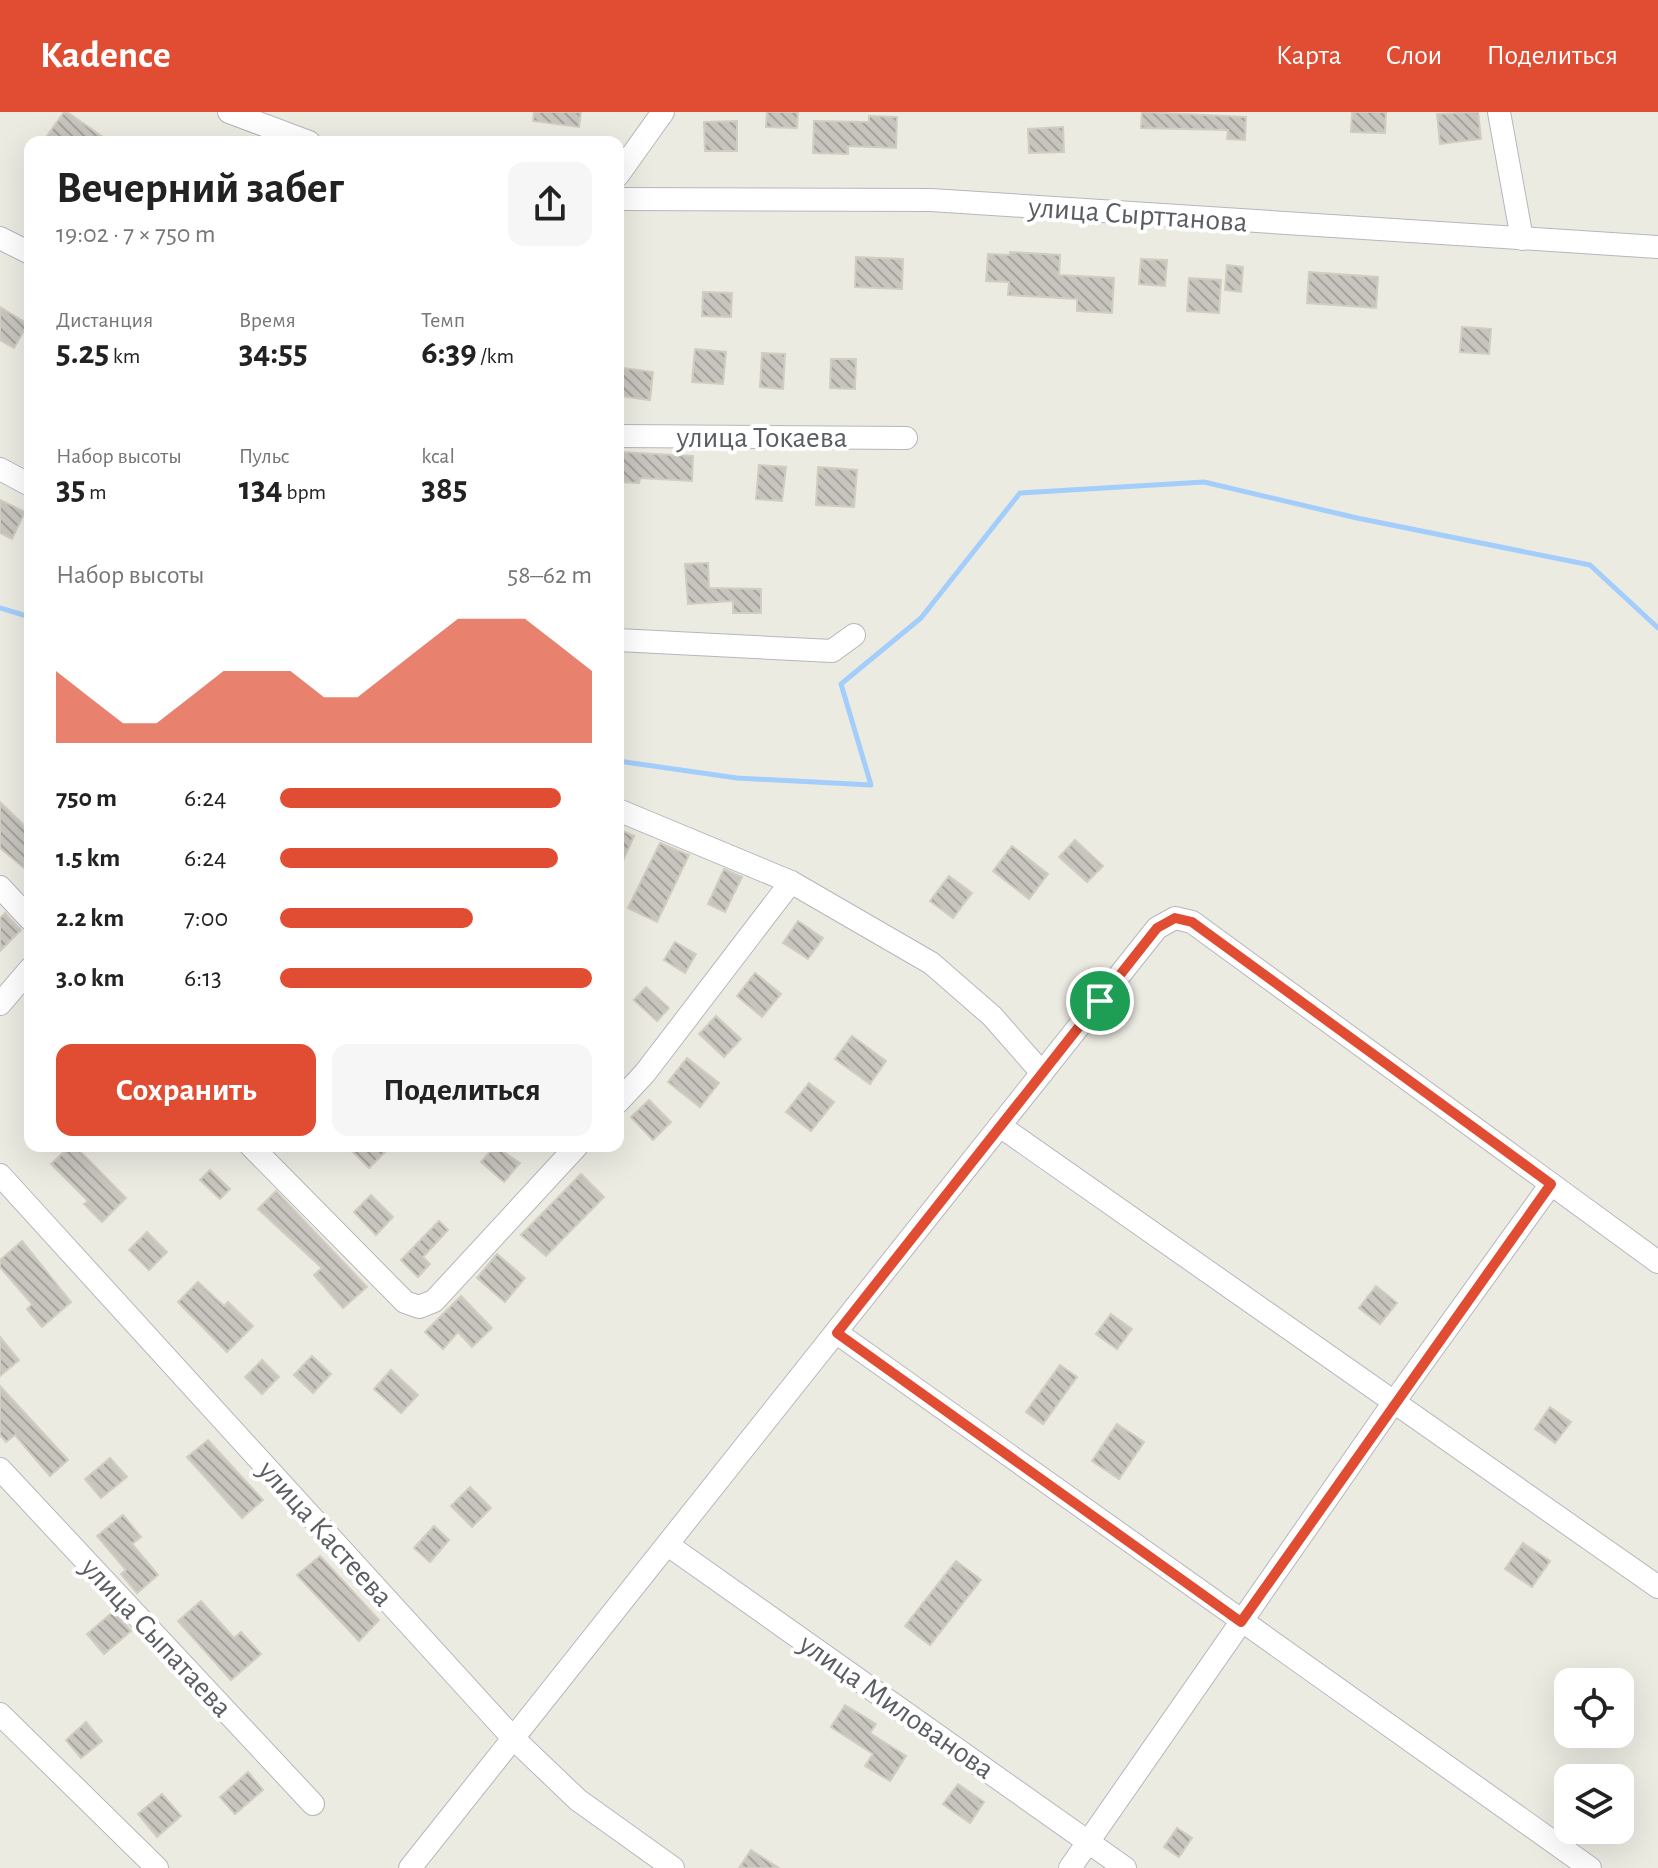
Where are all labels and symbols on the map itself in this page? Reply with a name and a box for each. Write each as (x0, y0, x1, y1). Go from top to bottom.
street label: улица Сырттанова (1026, 192, 1249, 238)
street label: улица Токаева (676, 423, 848, 453)
pin (1066, 967, 1134, 1035)
street label: улица Кастеева (252, 1454, 398, 1612)
street label: улица Сыпатаева (74, 1551, 237, 1723)
street label: улица Милованова (793, 1628, 999, 1785)

